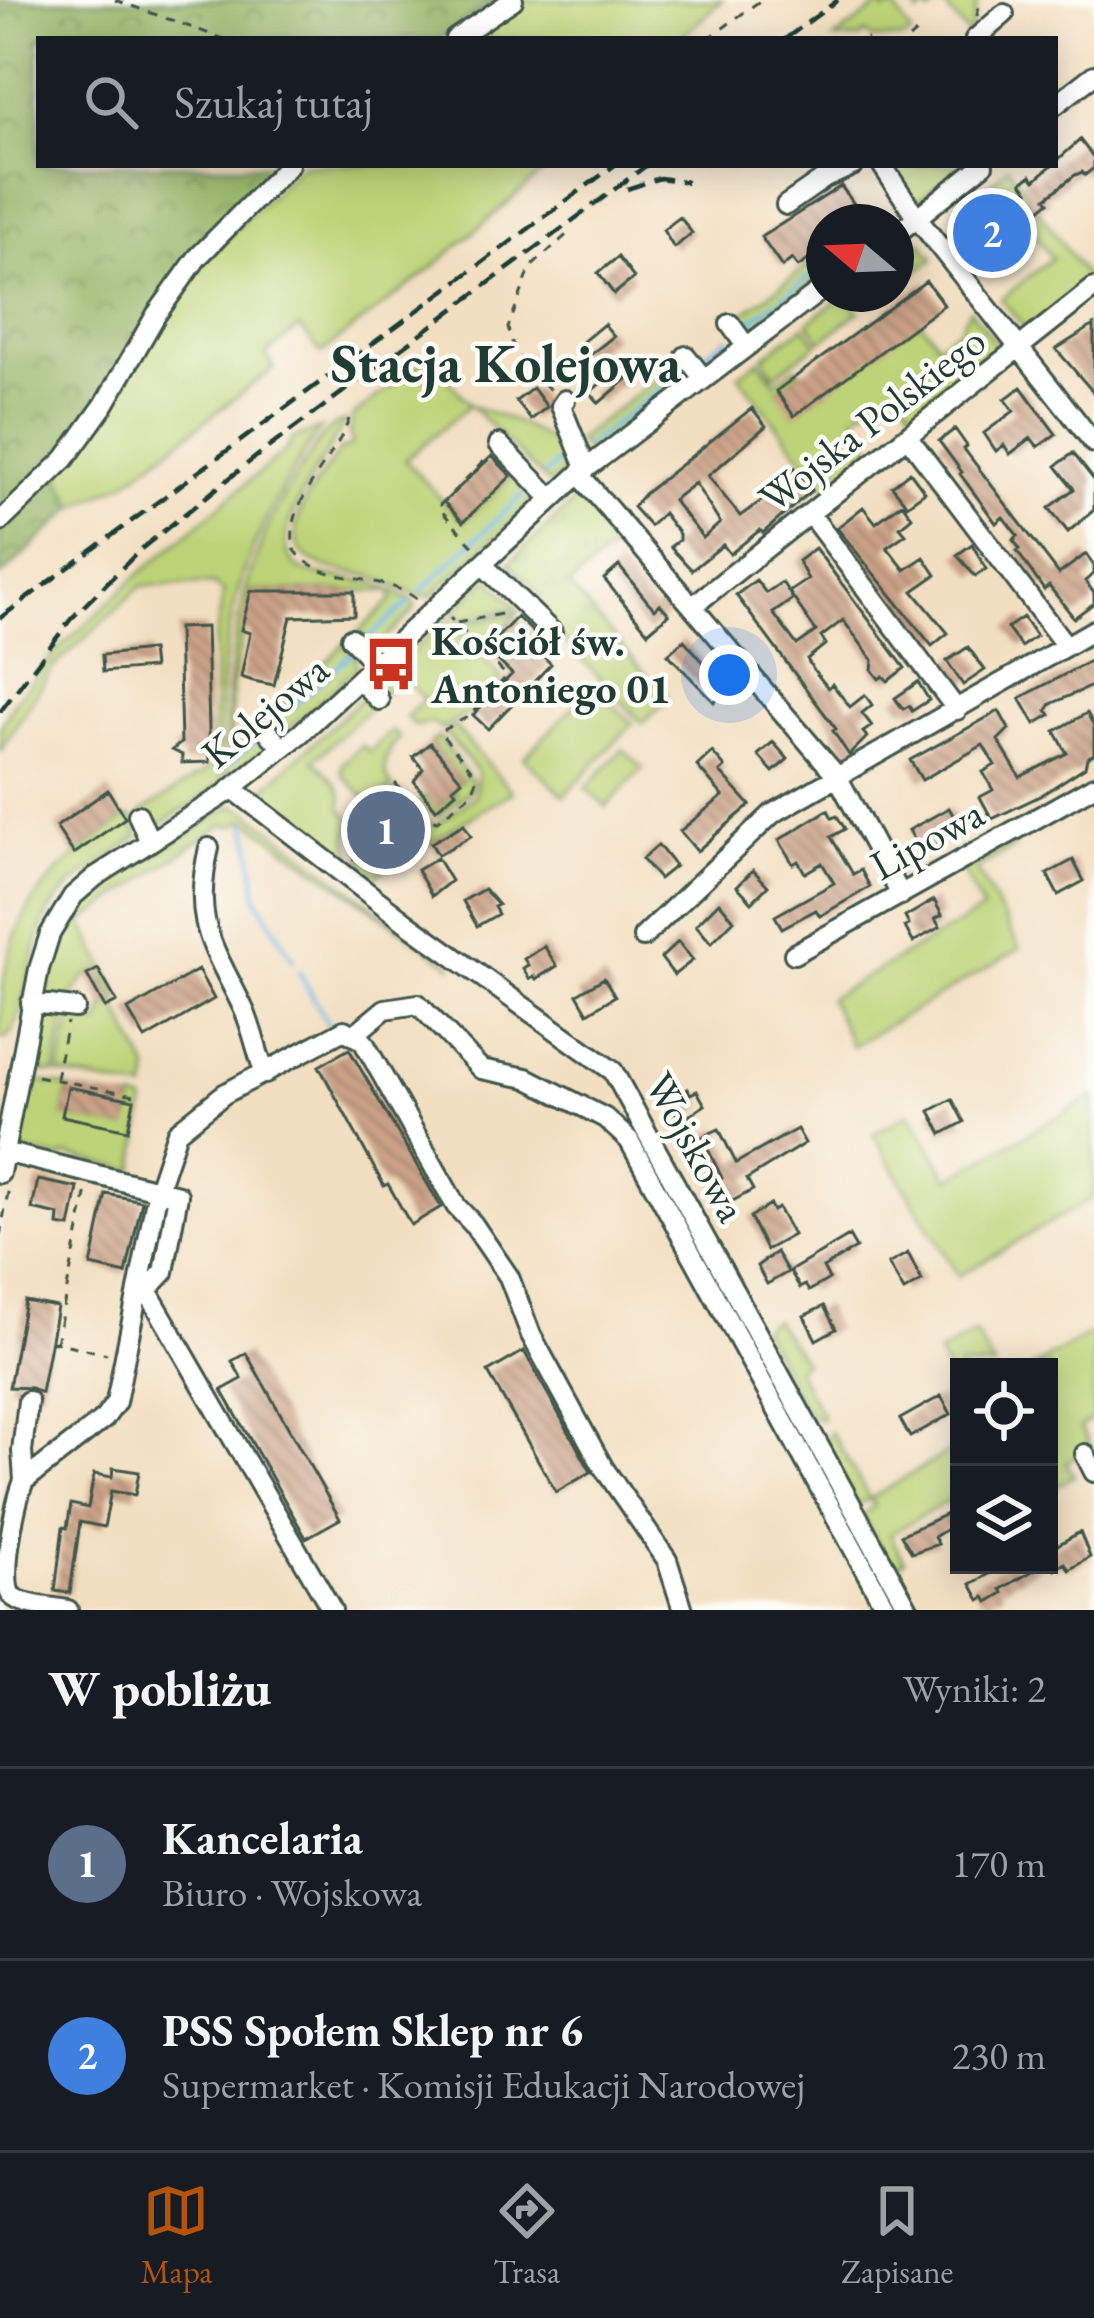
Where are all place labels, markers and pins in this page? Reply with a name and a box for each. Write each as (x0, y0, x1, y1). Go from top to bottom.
pin: 2 (953, 188, 1031, 278)
place label: Kościół św. Antoniego 01 (430, 613, 671, 716)
bus stop icon: Kościół św. Antoniego 01 (362, 635, 420, 693)
pin: 1 (347, 785, 425, 875)

